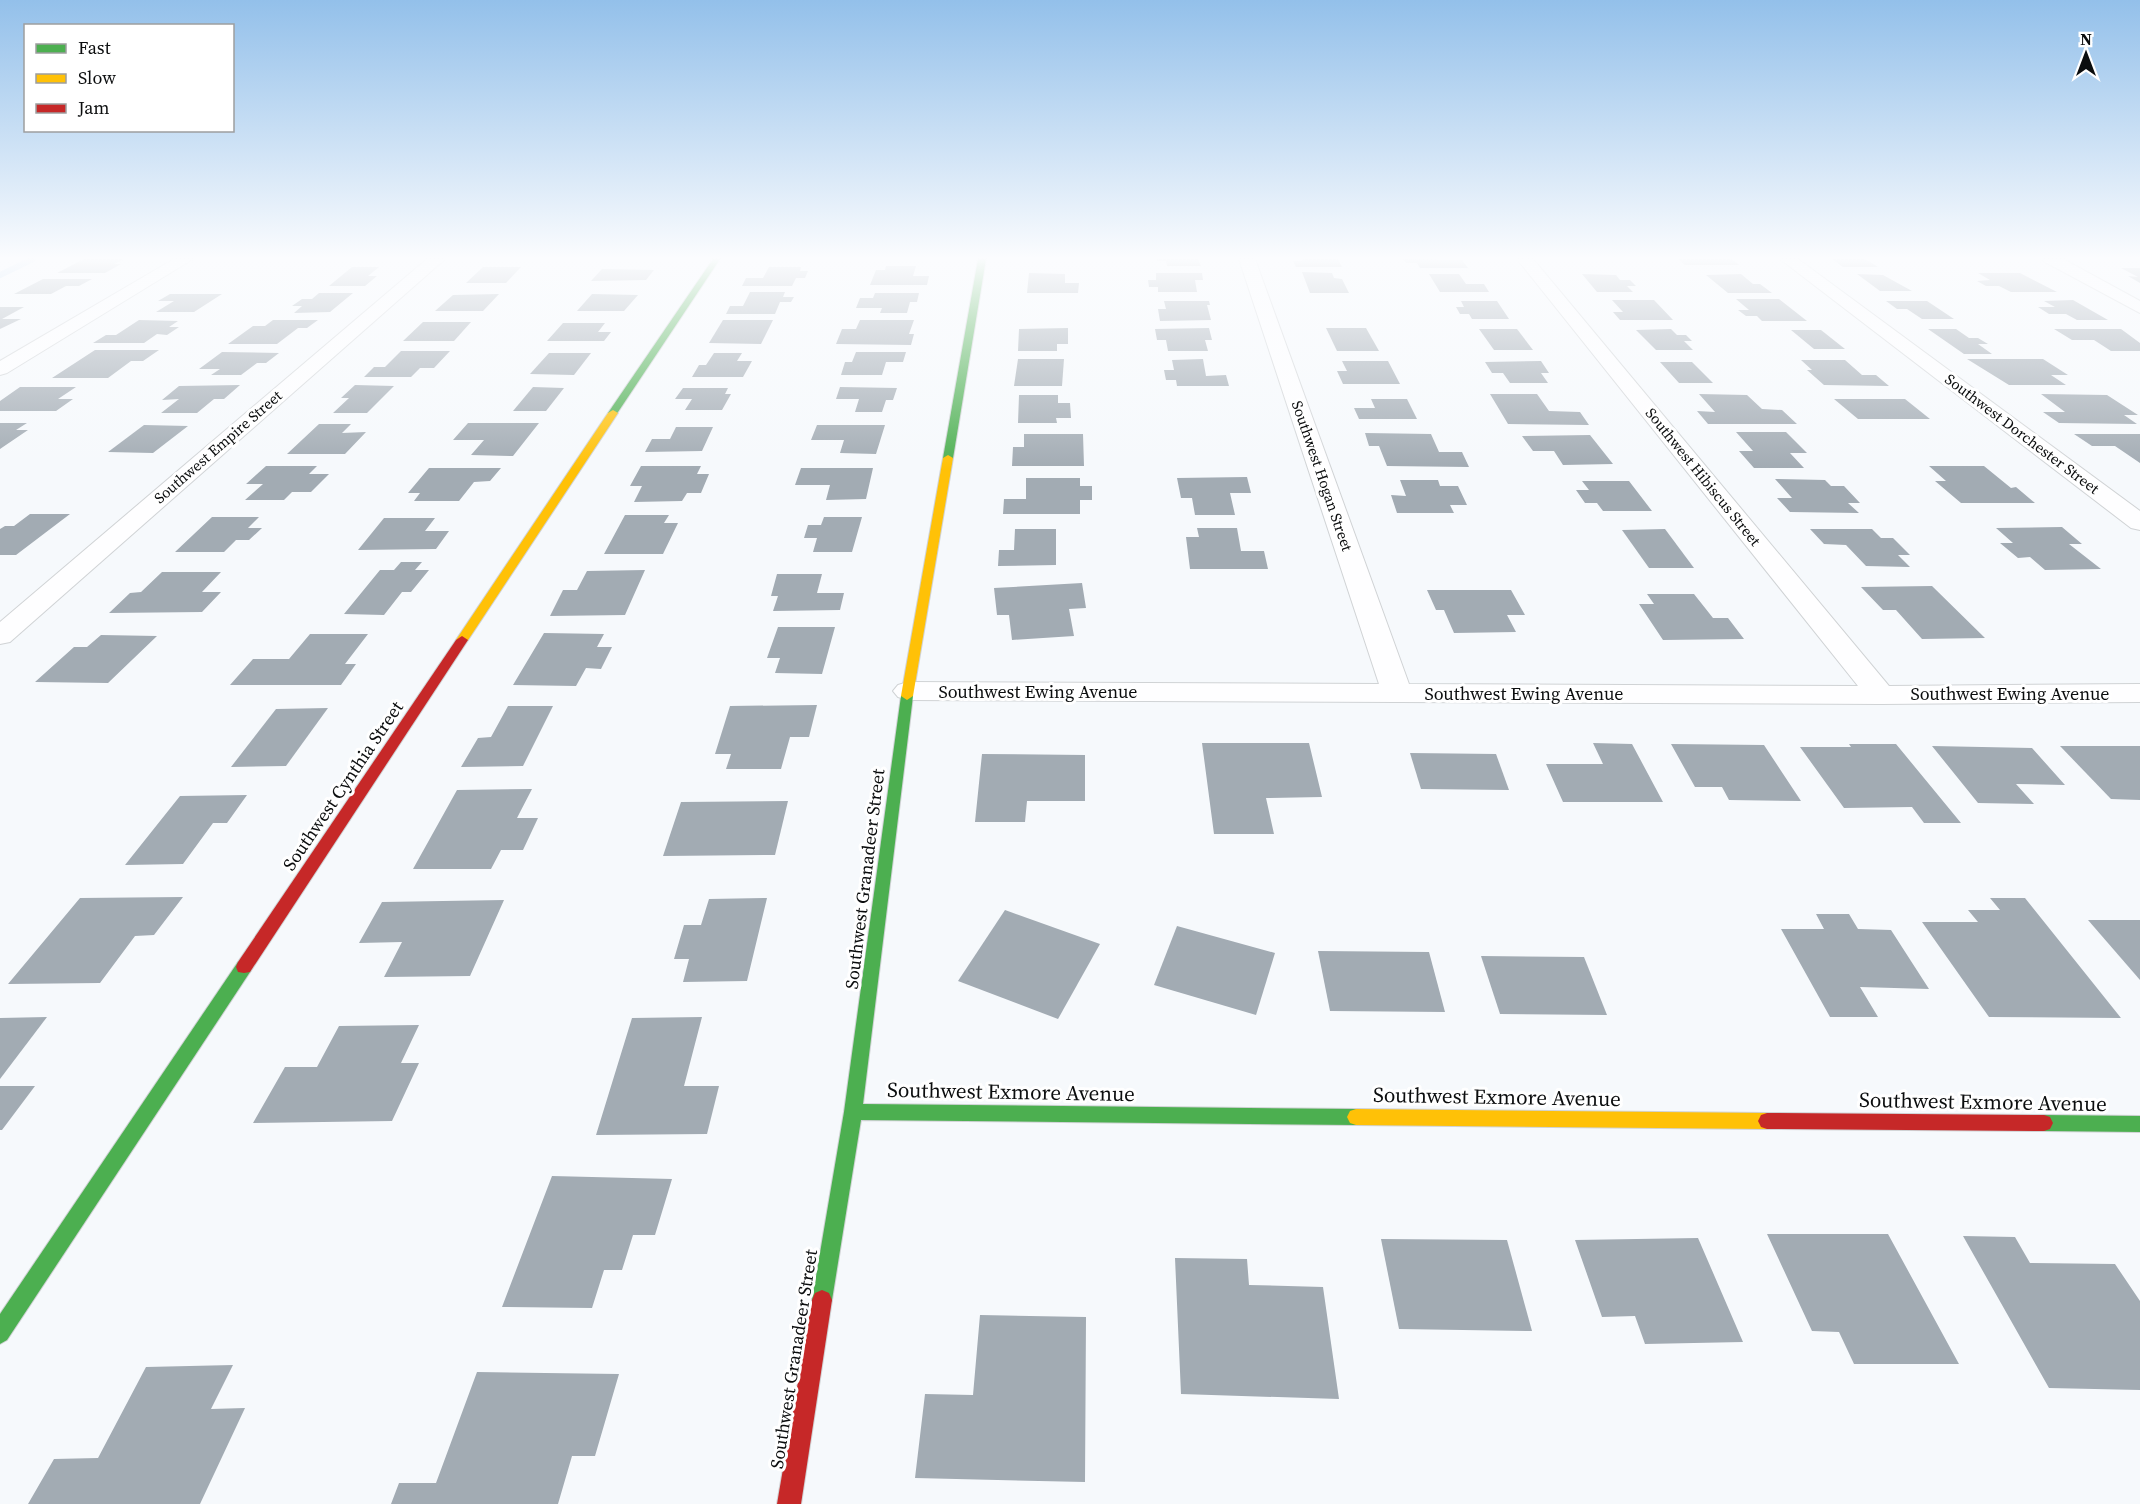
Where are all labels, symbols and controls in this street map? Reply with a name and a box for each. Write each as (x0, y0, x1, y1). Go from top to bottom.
legend (24, 24, 234, 132)
north arrow (2056, 24, 2116, 84)
text: N (2080, 28, 2092, 50)
text: Fast (78, 35, 111, 60)
text: Slow (78, 65, 116, 90)
text: Jam (77, 95, 110, 120)
street label: Southwest Dorchester Street (1941, 369, 2104, 499)
street label: Southwest Empire Street (149, 385, 286, 508)
street label: Southwest Hogan Street (1287, 398, 1358, 554)
street label: Southwest Hibiscus Street (1641, 403, 1766, 550)
street label: Southwest Ewing Avenue (938, 679, 1138, 704)
street label: Southwest Ewing Avenue (1424, 681, 1624, 706)
street label: Southwest Ewing Avenue (1910, 681, 2110, 706)
street label: Southwest Cynthia Street (277, 696, 409, 875)
street label: Southwest Granadeer Street (839, 767, 890, 990)
street label: Southwest Exmore Avenue (887, 1075, 1135, 1108)
street label: Southwest Exmore Avenue (1373, 1080, 1621, 1113)
street label: Southwest Exmore Avenue (1859, 1085, 2107, 1118)
street label: Southwest Granadeer Street (764, 1247, 823, 1470)

